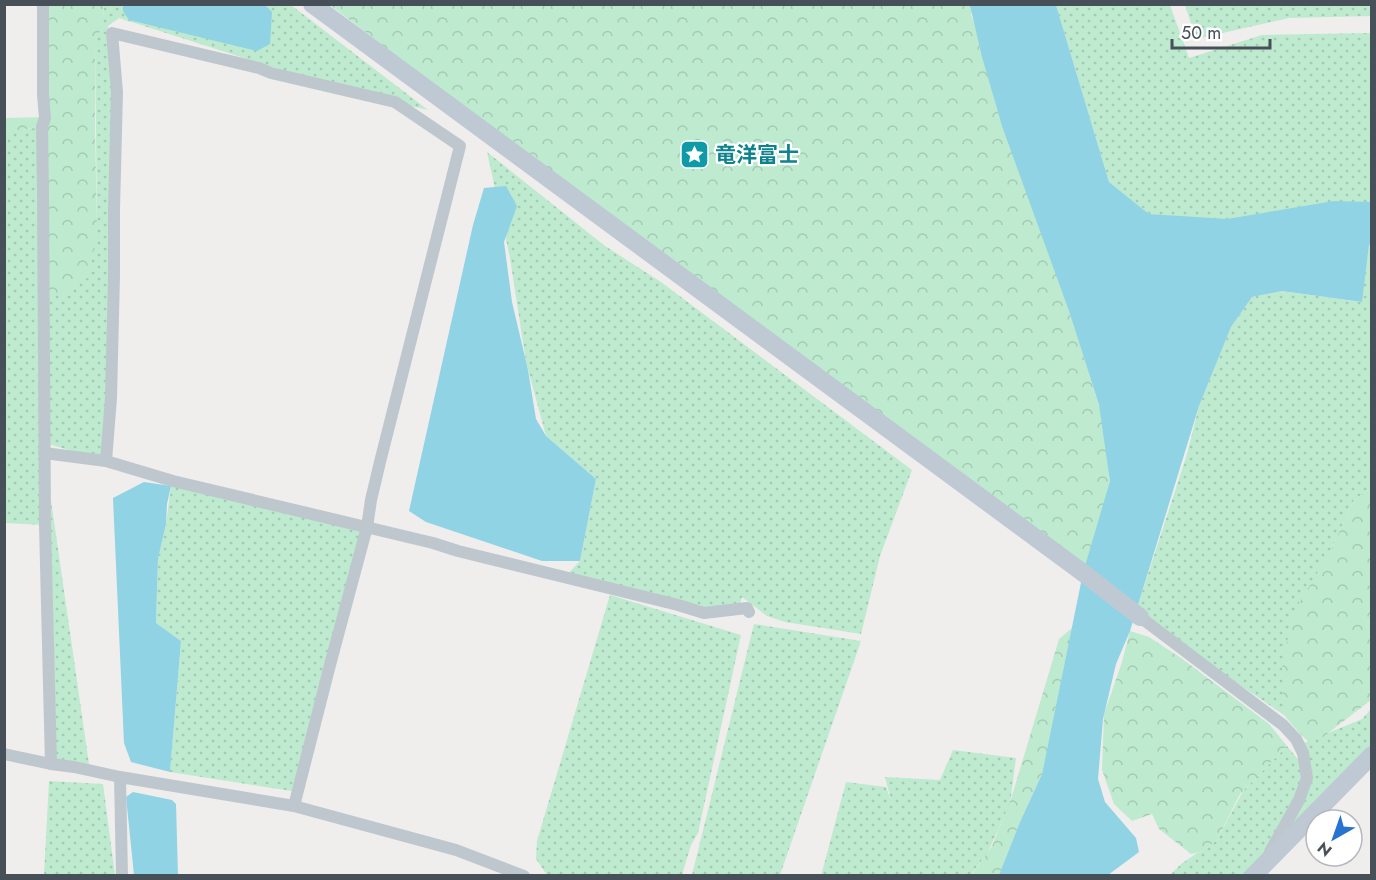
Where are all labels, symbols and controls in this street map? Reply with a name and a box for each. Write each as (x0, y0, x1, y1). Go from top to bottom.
scale bar (1172, 12, 1270, 50)
text: 50 m (1181, 20, 1221, 46)
place icon: 竜洋富士 (678, 139, 710, 171)
place label: 竜洋富士 (715, 140, 799, 170)
north arrow (1304, 808, 1364, 868)
text: N (1312, 836, 1337, 862)

